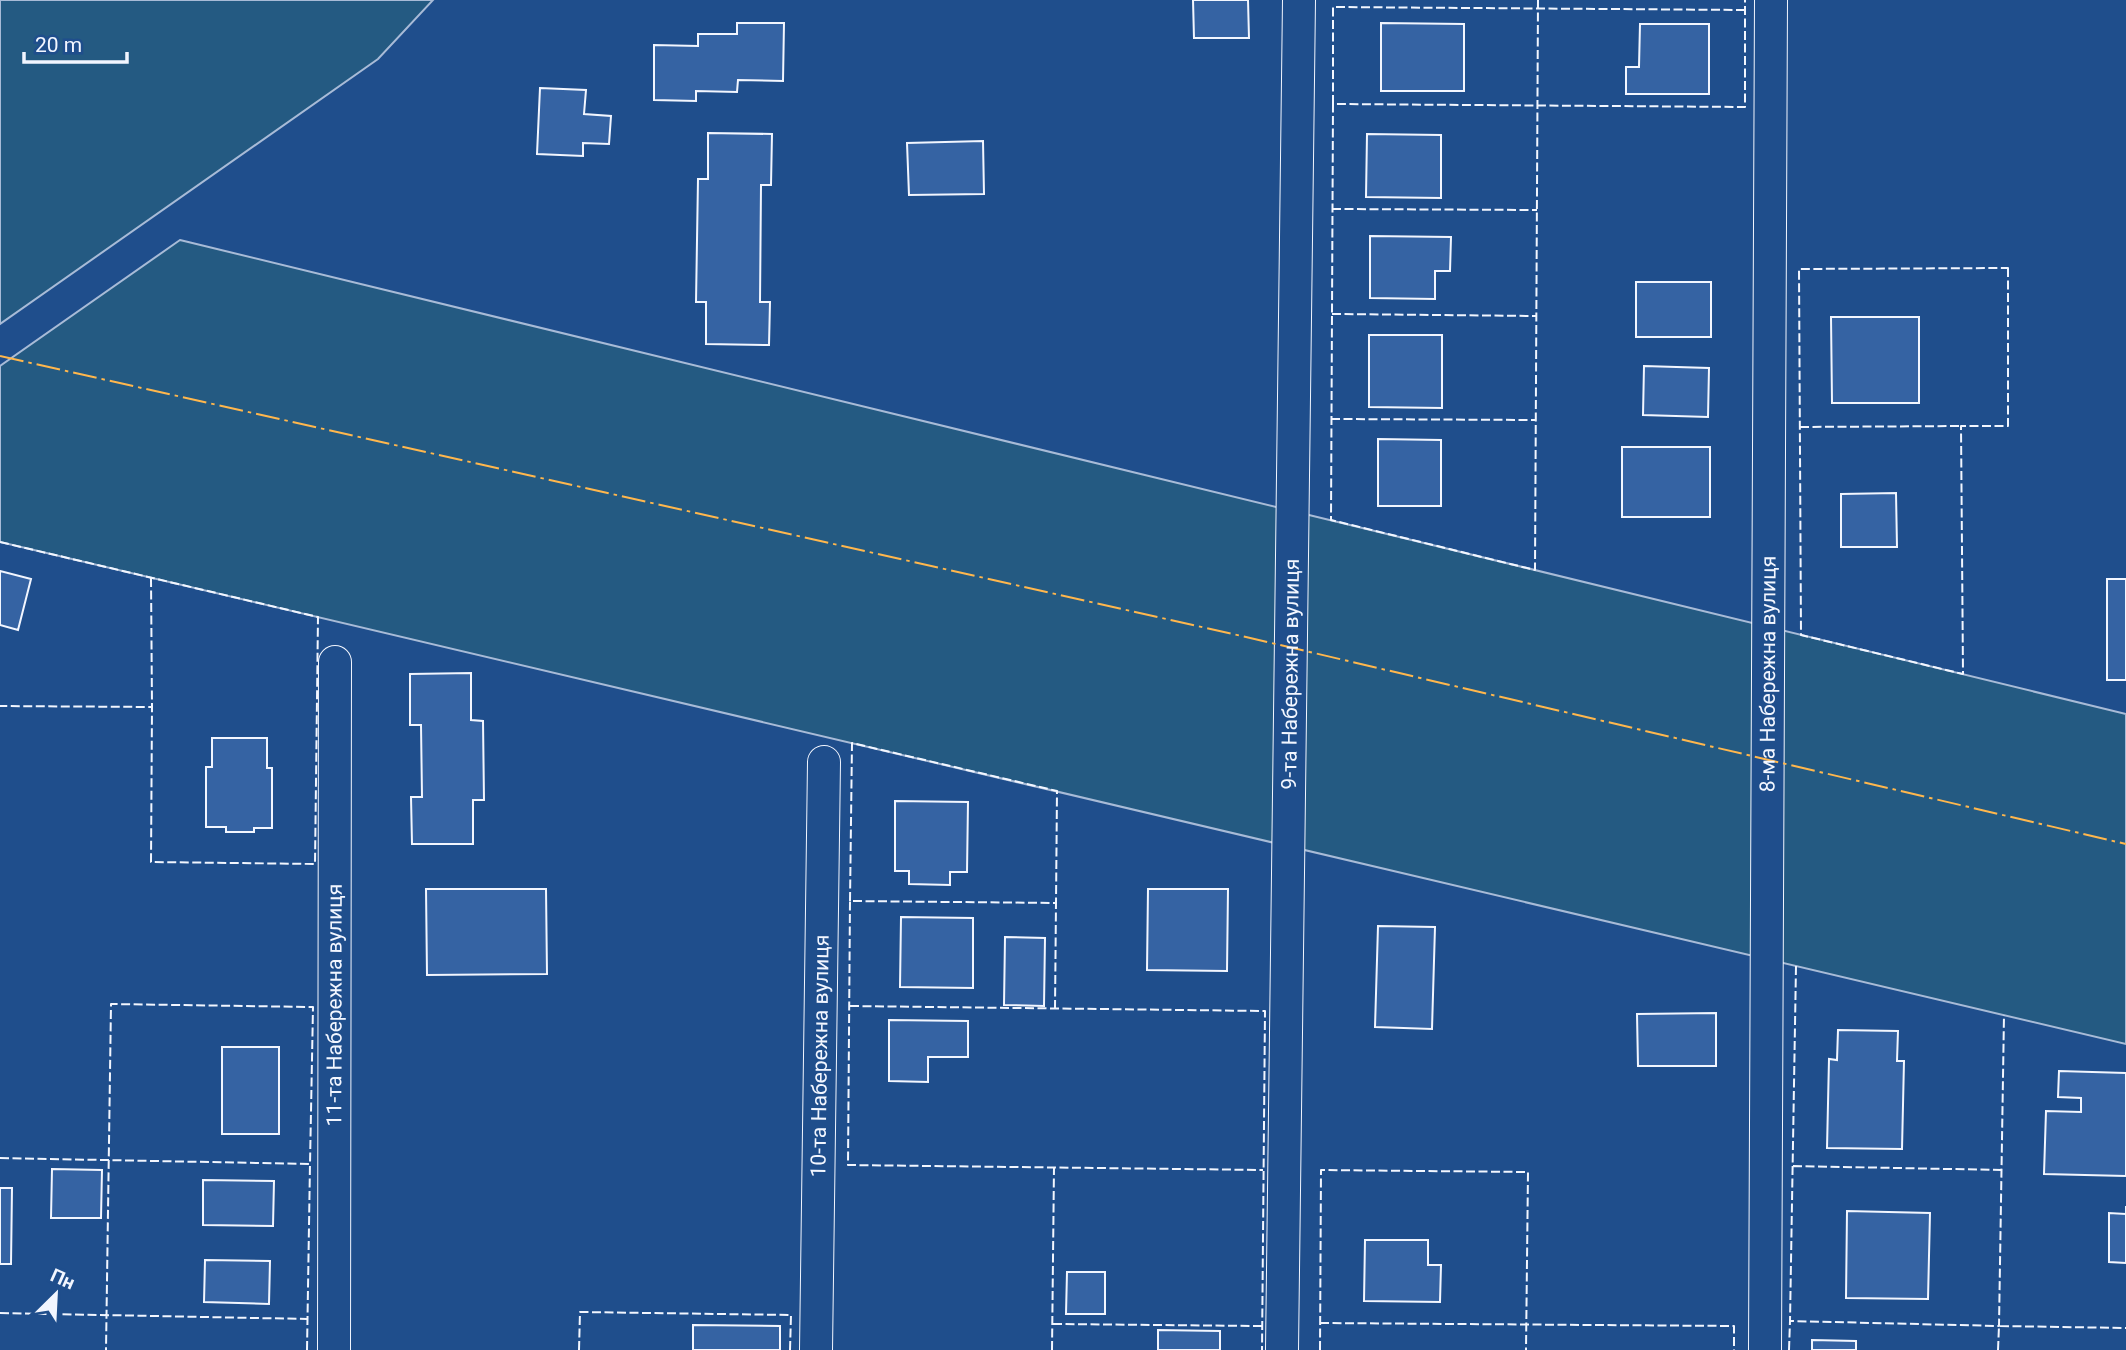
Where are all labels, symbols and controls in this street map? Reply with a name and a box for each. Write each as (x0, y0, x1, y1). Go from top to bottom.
scale bar (24, 21, 128, 65)
text: 20 m (35, 33, 82, 57)
street label: 8-ма Набережна вулиця (1755, 556, 1781, 792)
street label: 9-та Набережна вулиця (1277, 558, 1304, 790)
street label: 11-та Набережна вулиця (322, 884, 347, 1126)
street label: 10-та Набережна вулиця (806, 934, 834, 1178)
north arrow (21, 1259, 91, 1329)
text: Пн (47, 1264, 78, 1294)

